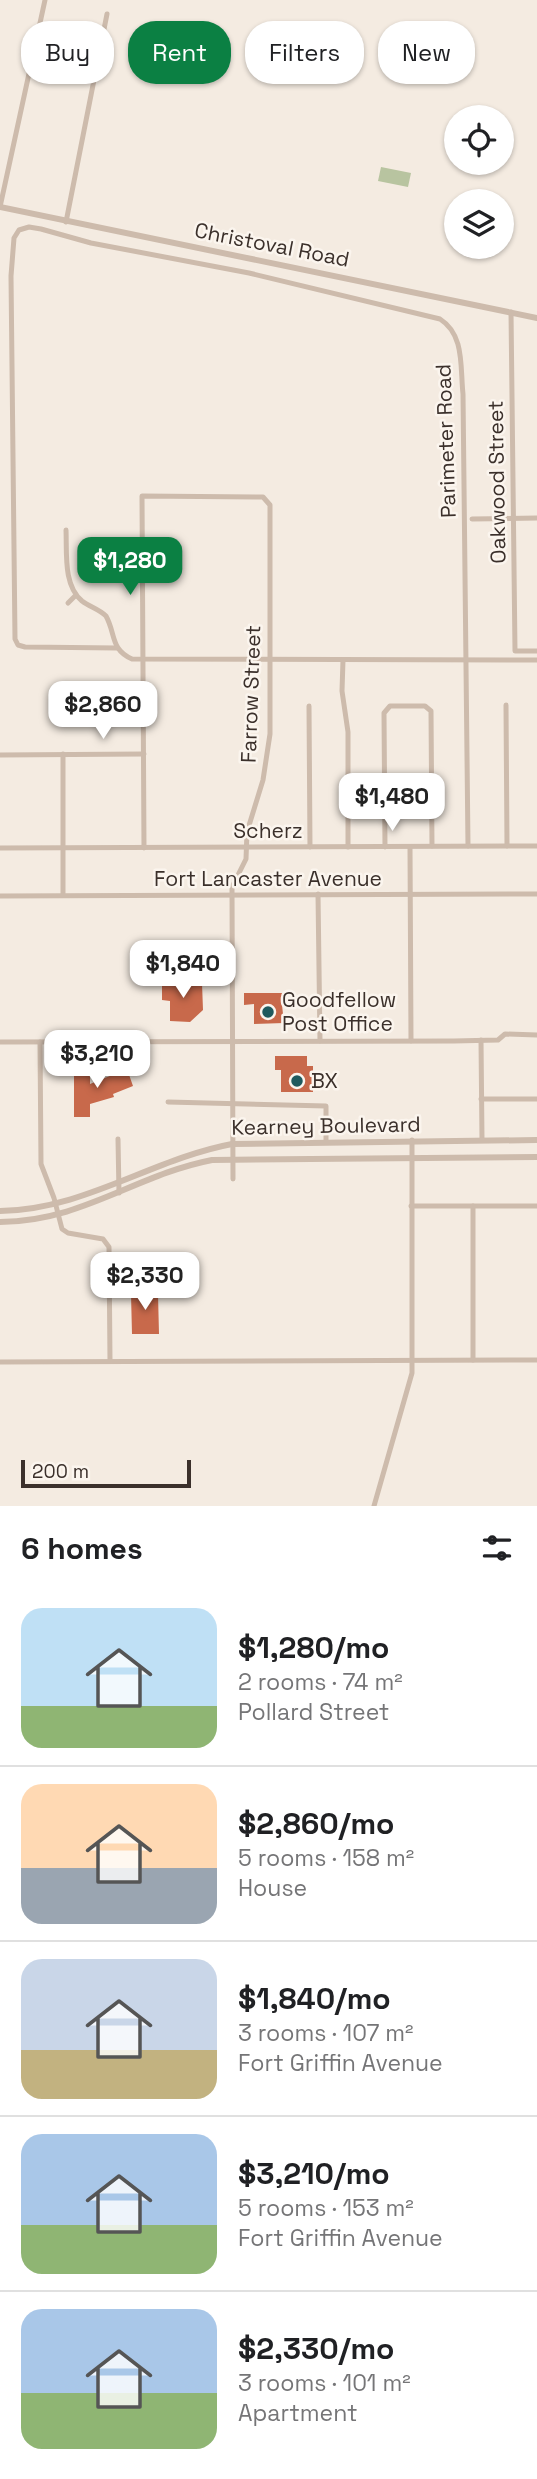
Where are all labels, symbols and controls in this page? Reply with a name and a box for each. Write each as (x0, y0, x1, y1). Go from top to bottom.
chip: Buy (21, 21, 114, 84)
chip: Rent (128, 21, 231, 84)
chip: Filters (245, 21, 364, 84)
chip: New (378, 21, 475, 84)
map controls (444, 105, 514, 259)
button: locate (444, 105, 514, 175)
button: layers (444, 189, 514, 259)
street label: Christoval Road (192, 216, 352, 273)
street label: Parimeter Road (429, 364, 462, 519)
street label: Oakwood Street (482, 400, 511, 564)
pin: $1,280 (73, 538, 187, 597)
text: $1,280 (93, 545, 167, 575)
street label: Farrow Street (235, 625, 266, 763)
pin: $2,860 (46, 682, 160, 741)
text: $2,860 (64, 689, 142, 719)
pin: $1,480 (335, 774, 449, 833)
text: $1,480 (355, 781, 429, 811)
street label: Scherz (233, 817, 303, 844)
street label: Fort Lancaster Avenue (154, 865, 382, 892)
pin: $1,840 (126, 940, 240, 1000)
text: $1,840 (146, 948, 220, 978)
place label: Goodfellow Post Office (282, 986, 396, 1037)
marker: Goodfellow Post Office (260, 1004, 276, 1020)
pin: $3,210 (40, 1030, 154, 1090)
text: $3,210 (60, 1038, 134, 1068)
place label: BX (311, 1067, 338, 1094)
marker: BX (289, 1073, 305, 1089)
street label: Kearney Boulevard (231, 1110, 421, 1141)
pin: $2,330 (88, 1252, 202, 1312)
text: $2,330 (106, 1260, 184, 1290)
scale bar (21, 1457, 191, 1489)
text: 200 m (32, 1459, 89, 1484)
text: 6 homes (21, 1529, 143, 1568)
icon: filters (478, 1529, 516, 1567)
text: $1,280/mo (238, 1628, 389, 1667)
icon: home (77, 1636, 161, 1720)
text: 2 rooms · 74 m² (238, 1667, 403, 1697)
text: Pollard Street (238, 1697, 389, 1727)
text: $2,860/mo (238, 1804, 394, 1843)
icon: home (77, 1812, 161, 1896)
text: 5 rooms · 158 m² (238, 1843, 414, 1873)
text: House (238, 1873, 307, 1903)
text: $1,840/mo (238, 1979, 391, 2018)
icon: home (77, 1987, 161, 2071)
text: 3 rooms · 107 m² (238, 2018, 414, 2048)
text: Fort Griffin Avenue (238, 2048, 443, 2078)
text: $3,210/mo (238, 2154, 390, 2193)
icon: home (77, 2162, 161, 2246)
text: 5 rooms · 153 m² (238, 2193, 414, 2223)
text: Fort Griffin Avenue (238, 2223, 443, 2253)
text: $2,330/mo (238, 2329, 394, 2368)
icon: home (77, 2337, 161, 2421)
text: 3 rooms · 101 m² (238, 2368, 411, 2398)
text: Apartment (238, 2398, 358, 2428)

